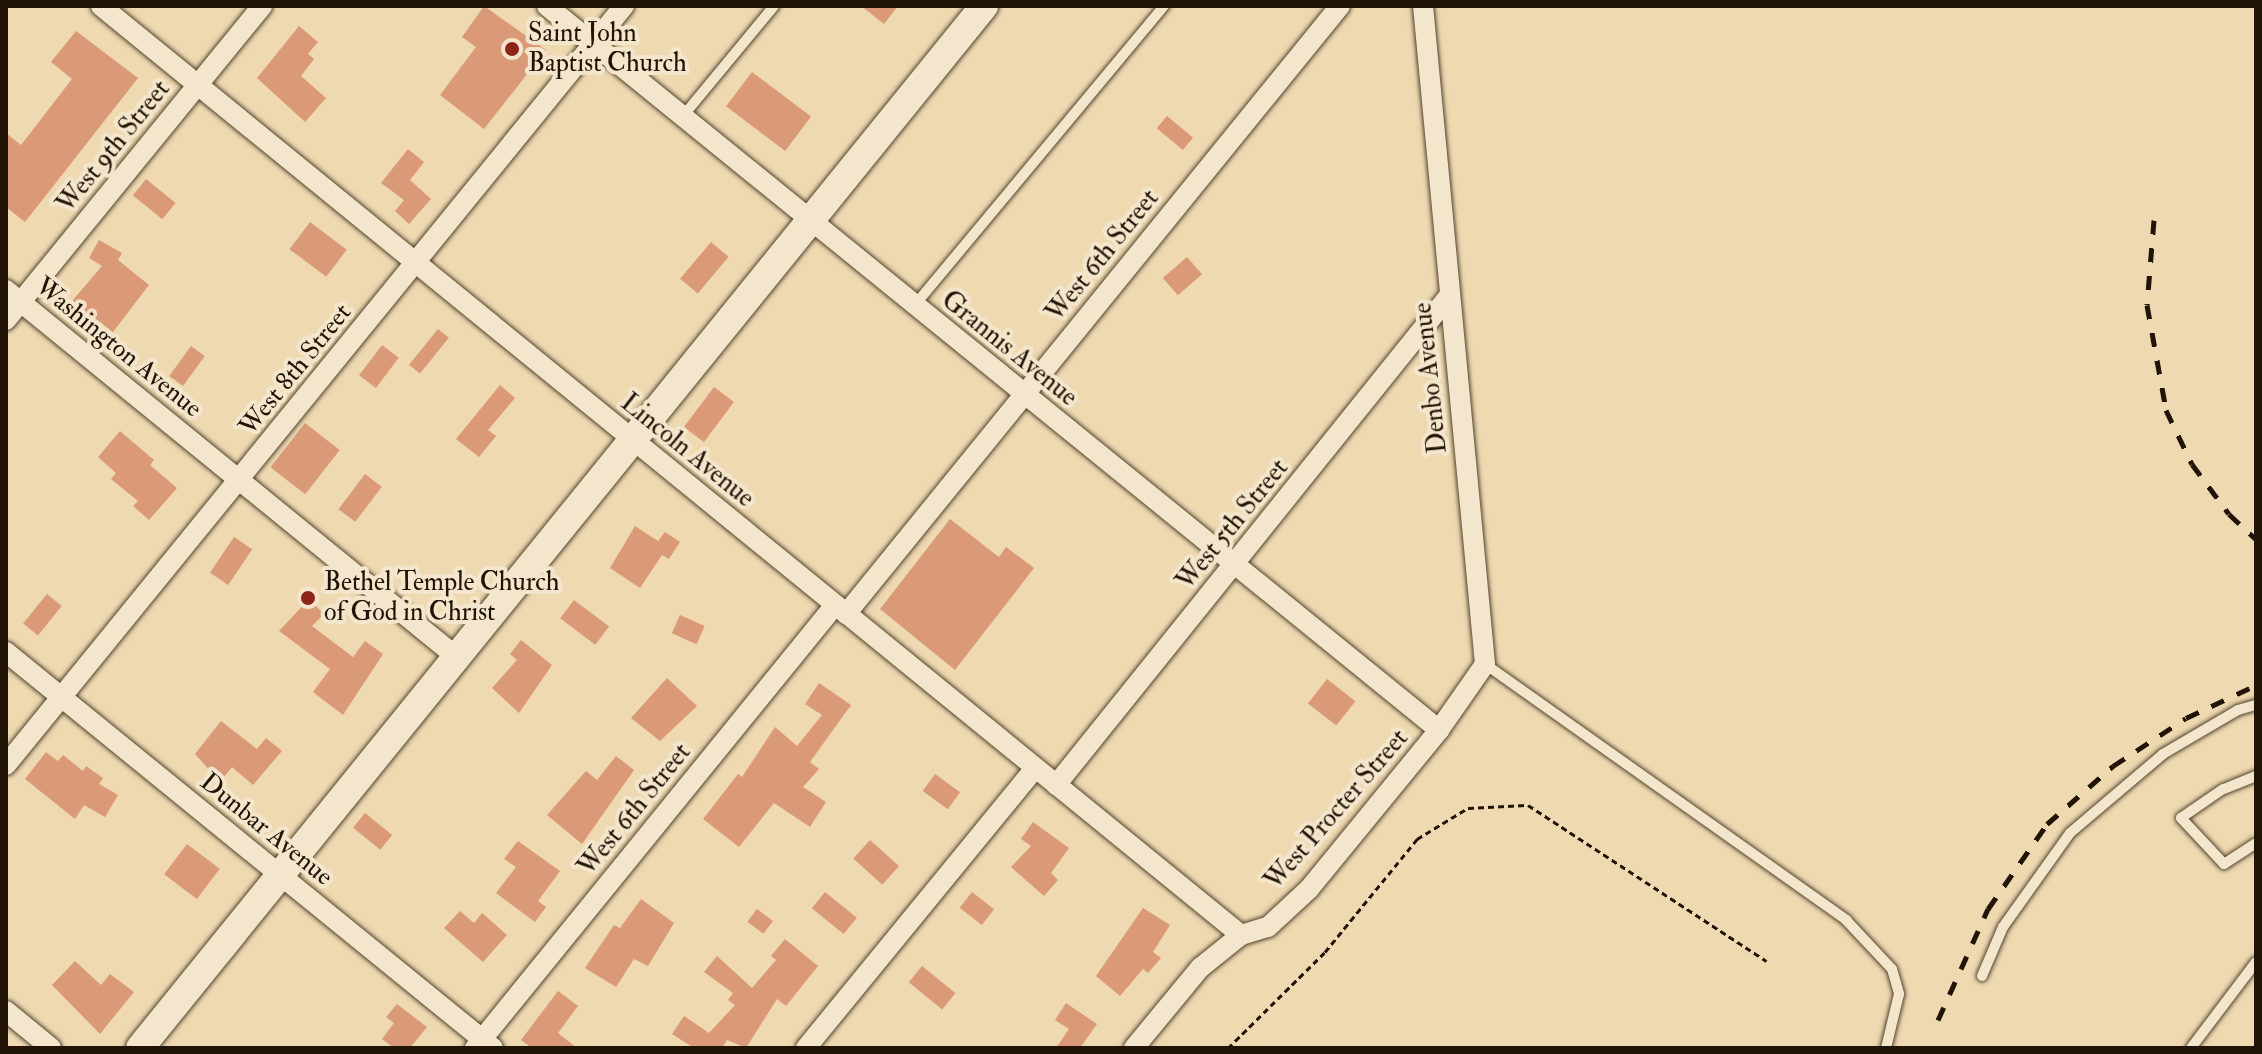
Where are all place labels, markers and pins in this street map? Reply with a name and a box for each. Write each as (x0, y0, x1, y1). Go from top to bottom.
place label: Saint John Baptist Church (528, 18, 687, 80)
marker: Saint John Baptist Church (503, 40, 521, 58)
place label: Bethel Temple Church of God in Christ (324, 567, 559, 628)
marker: Bethel Temple Church of God in Christ (299, 589, 317, 607)

